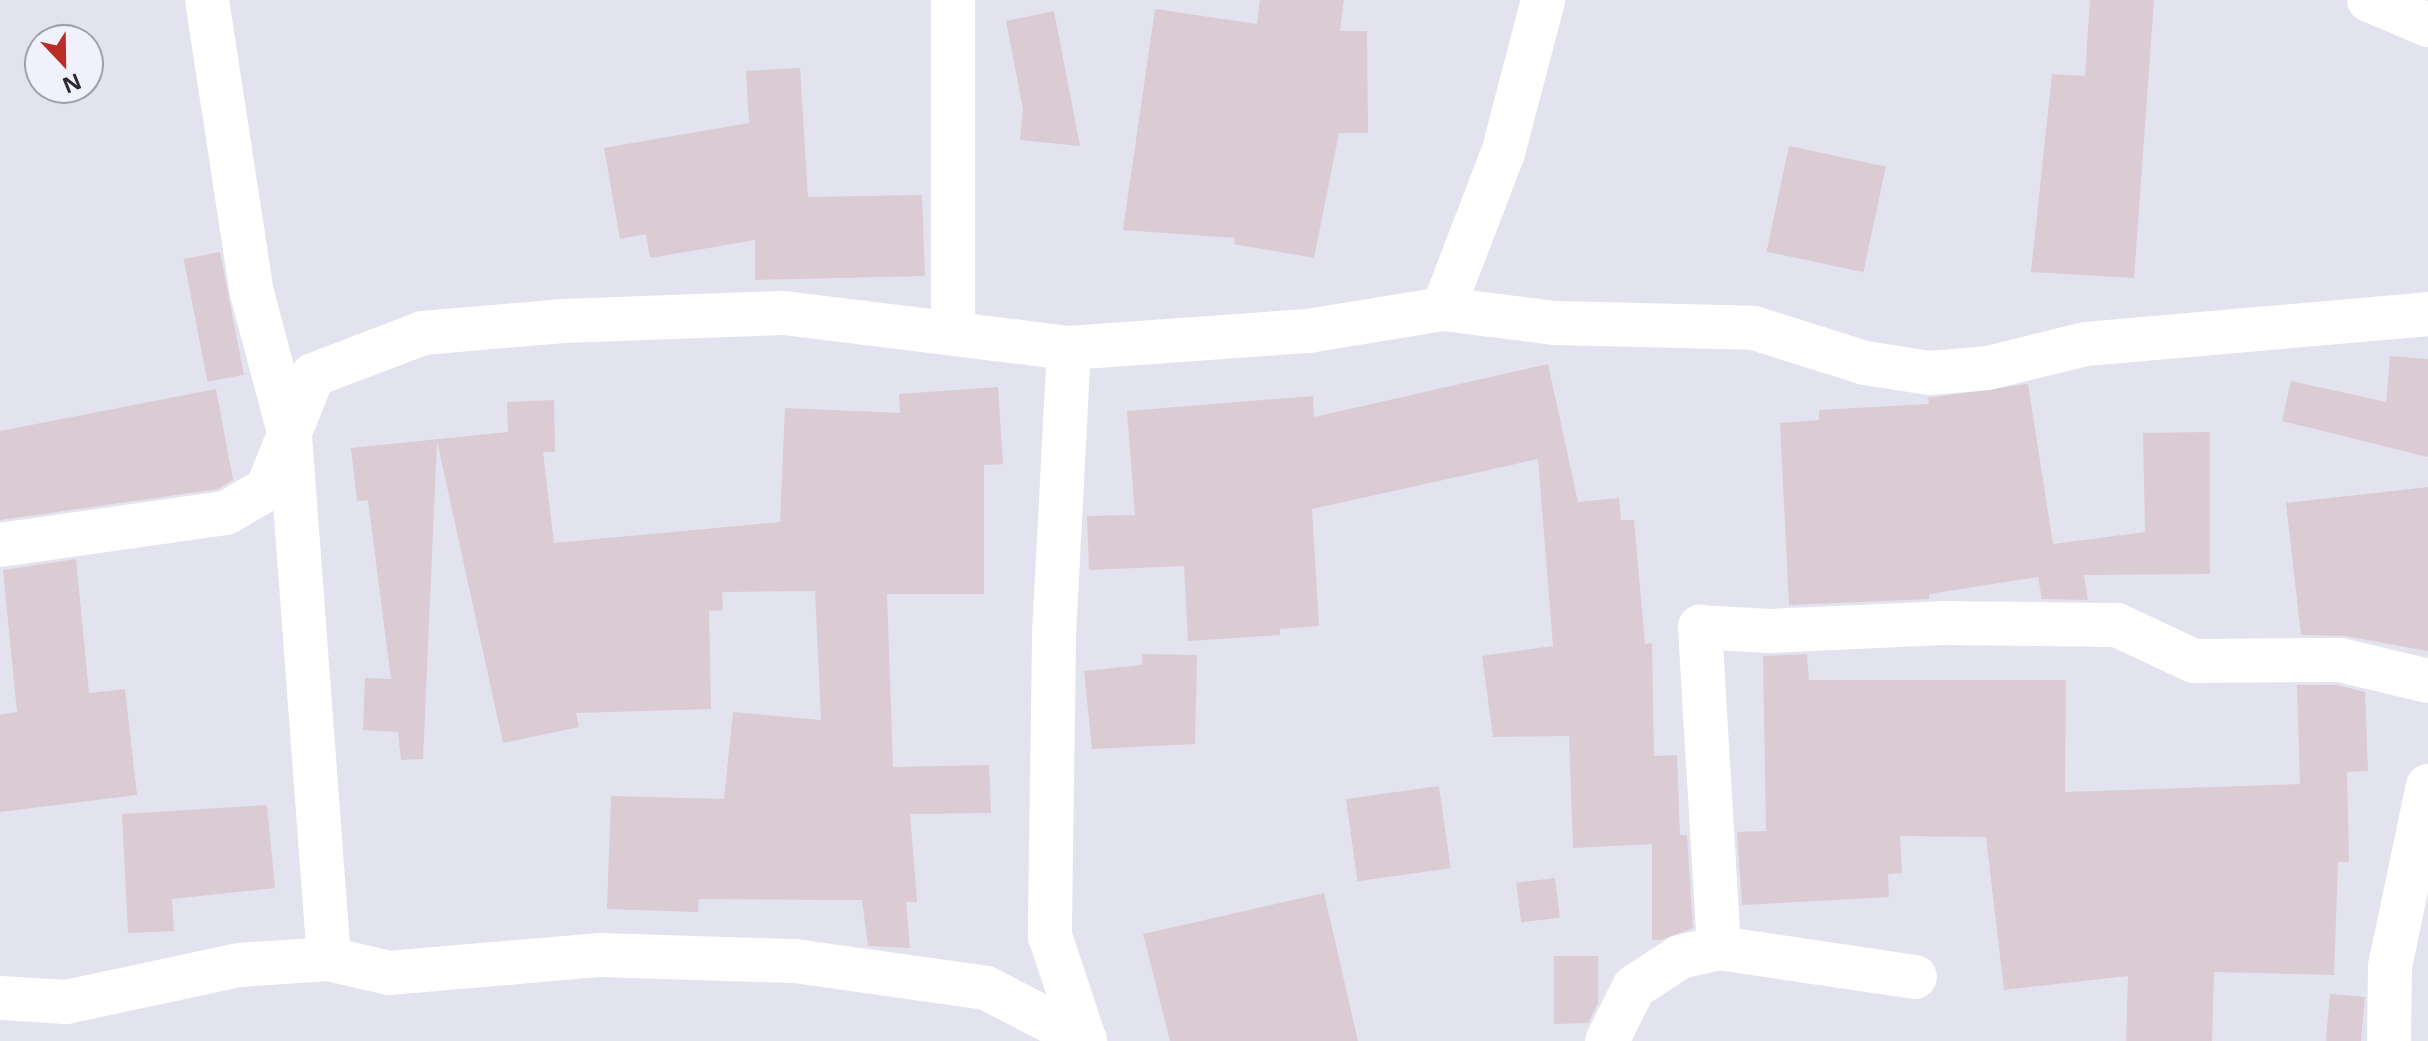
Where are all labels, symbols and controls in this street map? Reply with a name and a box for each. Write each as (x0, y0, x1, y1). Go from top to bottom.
north arrow (24, 24, 104, 104)
text: N (58, 67, 86, 102)

